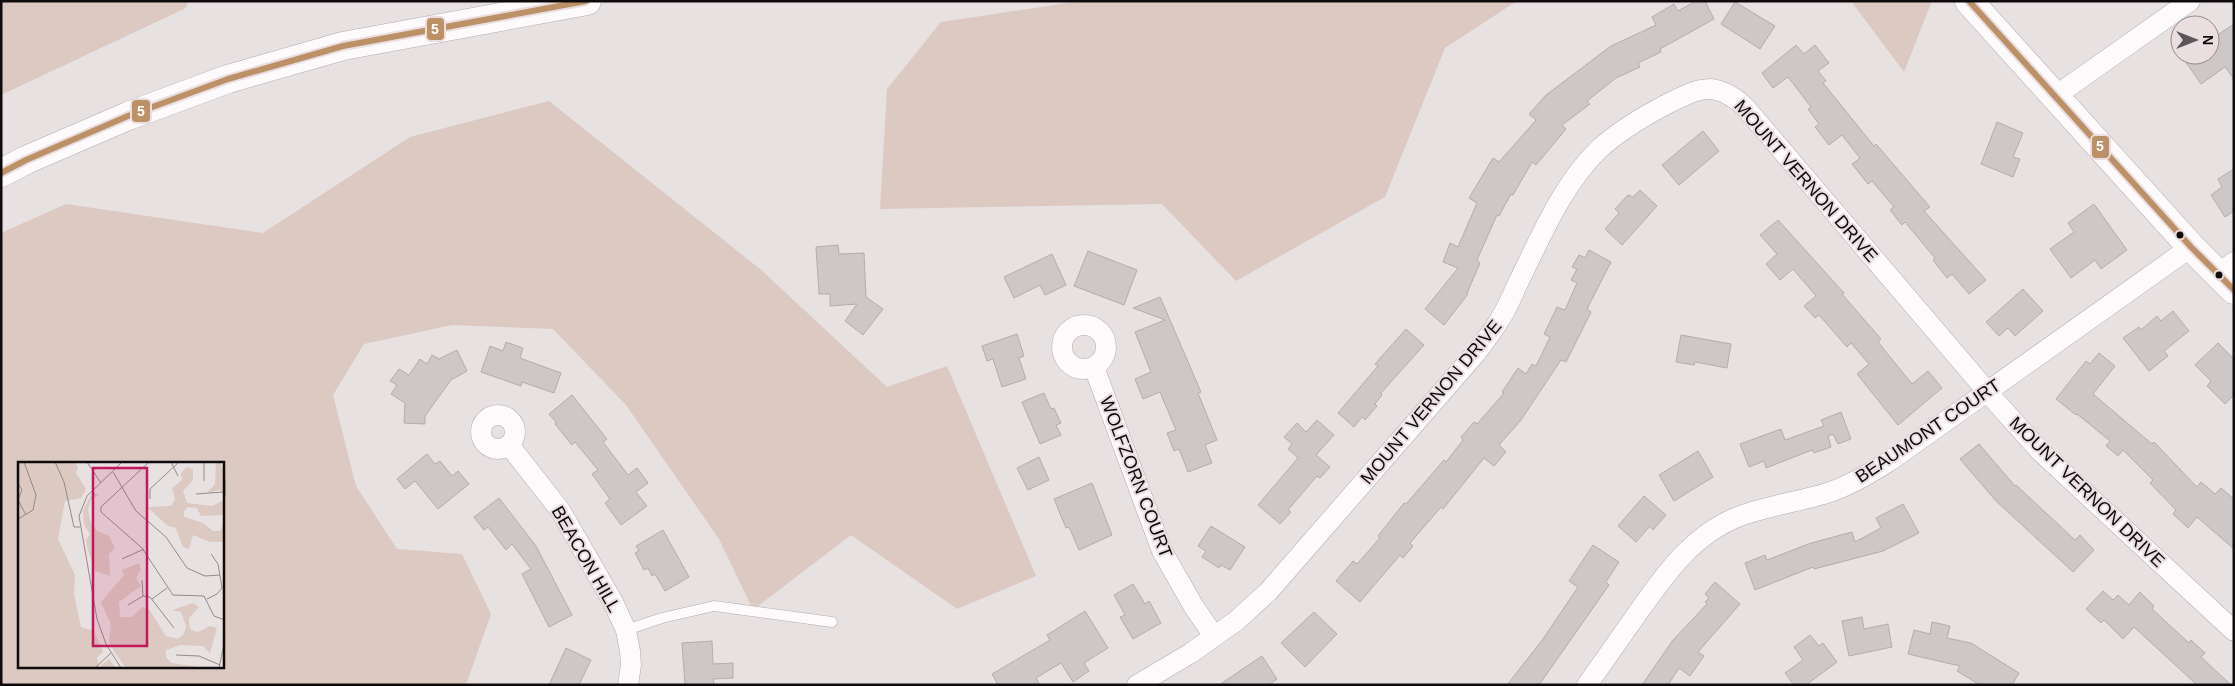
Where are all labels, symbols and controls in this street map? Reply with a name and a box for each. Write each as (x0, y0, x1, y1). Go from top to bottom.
north arrow (2170, 15, 2220, 65)
line badge: 5 (426, 17, 445, 41)
text: 5 (431, 21, 439, 37)
text: N (2200, 35, 2216, 45)
street label: MOUNT VERNON DRIVE (1730, 96, 1882, 266)
line badge: 5 (131, 99, 151, 123)
text: 5 (137, 103, 145, 119)
line badge: 5 (2091, 135, 2110, 159)
text: 5 (2096, 138, 2104, 154)
unlabelled marker (2175, 230, 2185, 240)
unlabelled marker (2214, 270, 2224, 280)
street label: MOUNT VERNON DRIVE (1357, 316, 1505, 488)
street label: BEAUMONT COURT (1852, 375, 2004, 487)
street label: WOLFZORN COURT (1096, 393, 1176, 561)
street label: MOUNT VERNON DRIVE (2005, 413, 2169, 571)
inset map (18, 462, 224, 668)
street label: BEACON HILL (548, 502, 624, 616)

